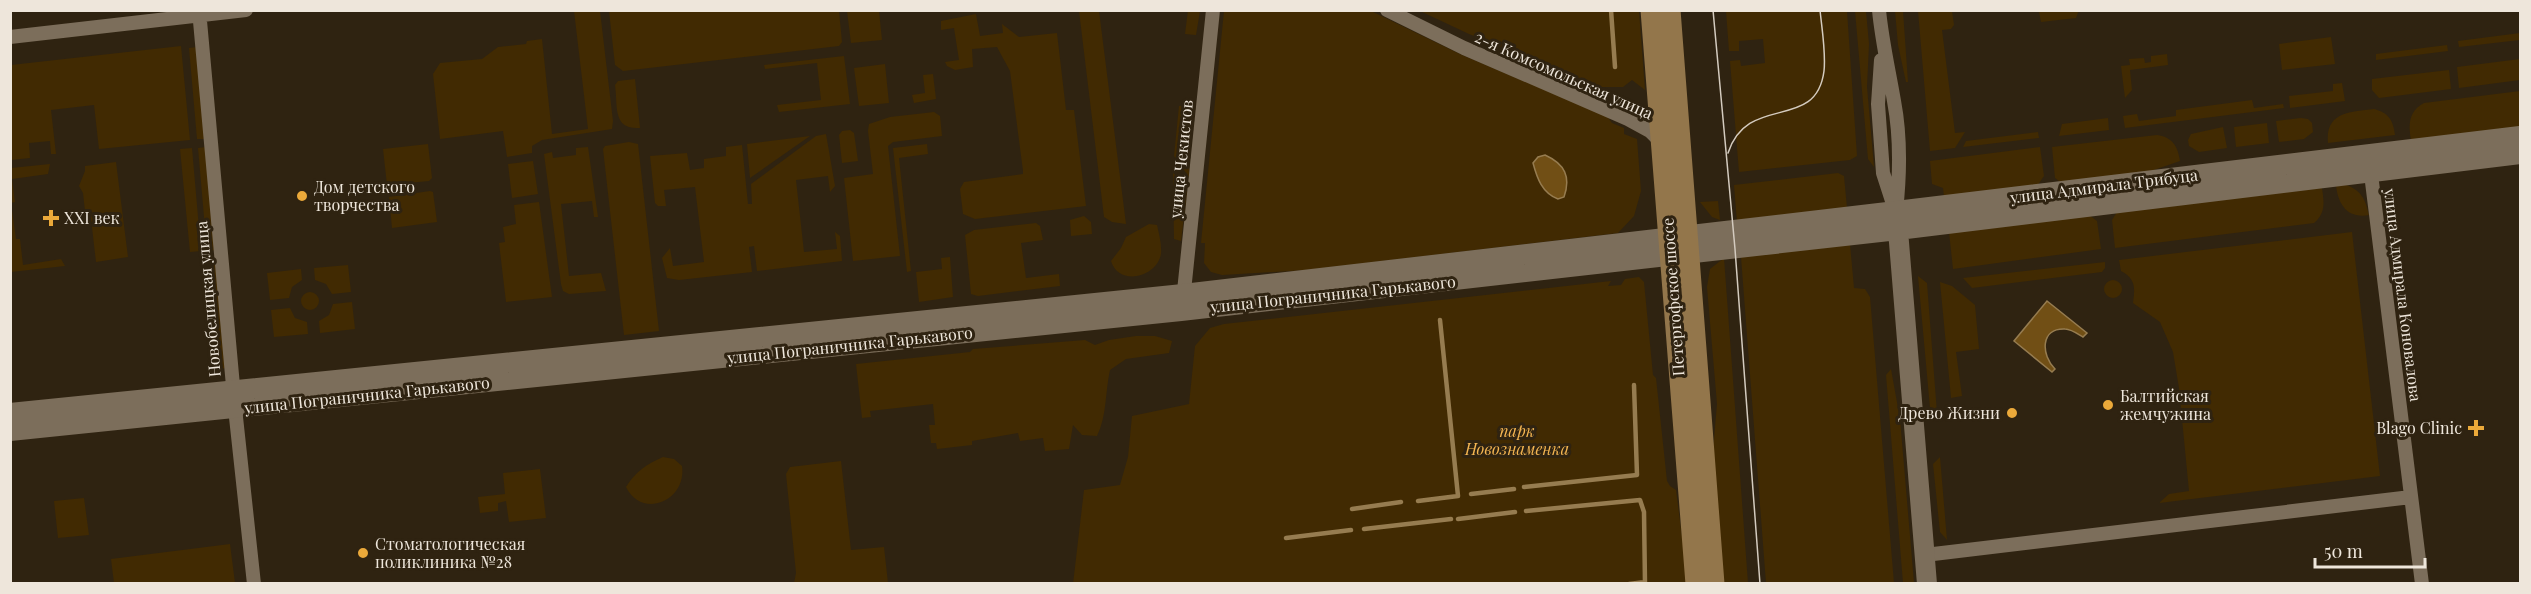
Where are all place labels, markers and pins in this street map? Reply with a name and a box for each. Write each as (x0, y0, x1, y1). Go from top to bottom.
place label: Дом детского творчества (314, 176, 415, 215)
marker: Дом детского творчества (295, 189, 309, 203)
place label: XXI век (64, 207, 120, 228)
marker: XXI век (42, 209, 60, 227)
place label: Балтийская жемчужина (2120, 385, 2211, 424)
marker: Балтийская жемчужина (2101, 398, 2115, 412)
place label: Древо Жизни (1898, 402, 2000, 423)
marker: Древо Жизни (2005, 406, 2019, 420)
place label: Blago Clinic (2376, 417, 2462, 438)
marker: Blago Clinic (2467, 419, 2485, 437)
place label: Стоматологическая поликлиника №28 (375, 533, 526, 572)
marker: Стоматологическая поликлиника №28 (356, 546, 370, 560)

